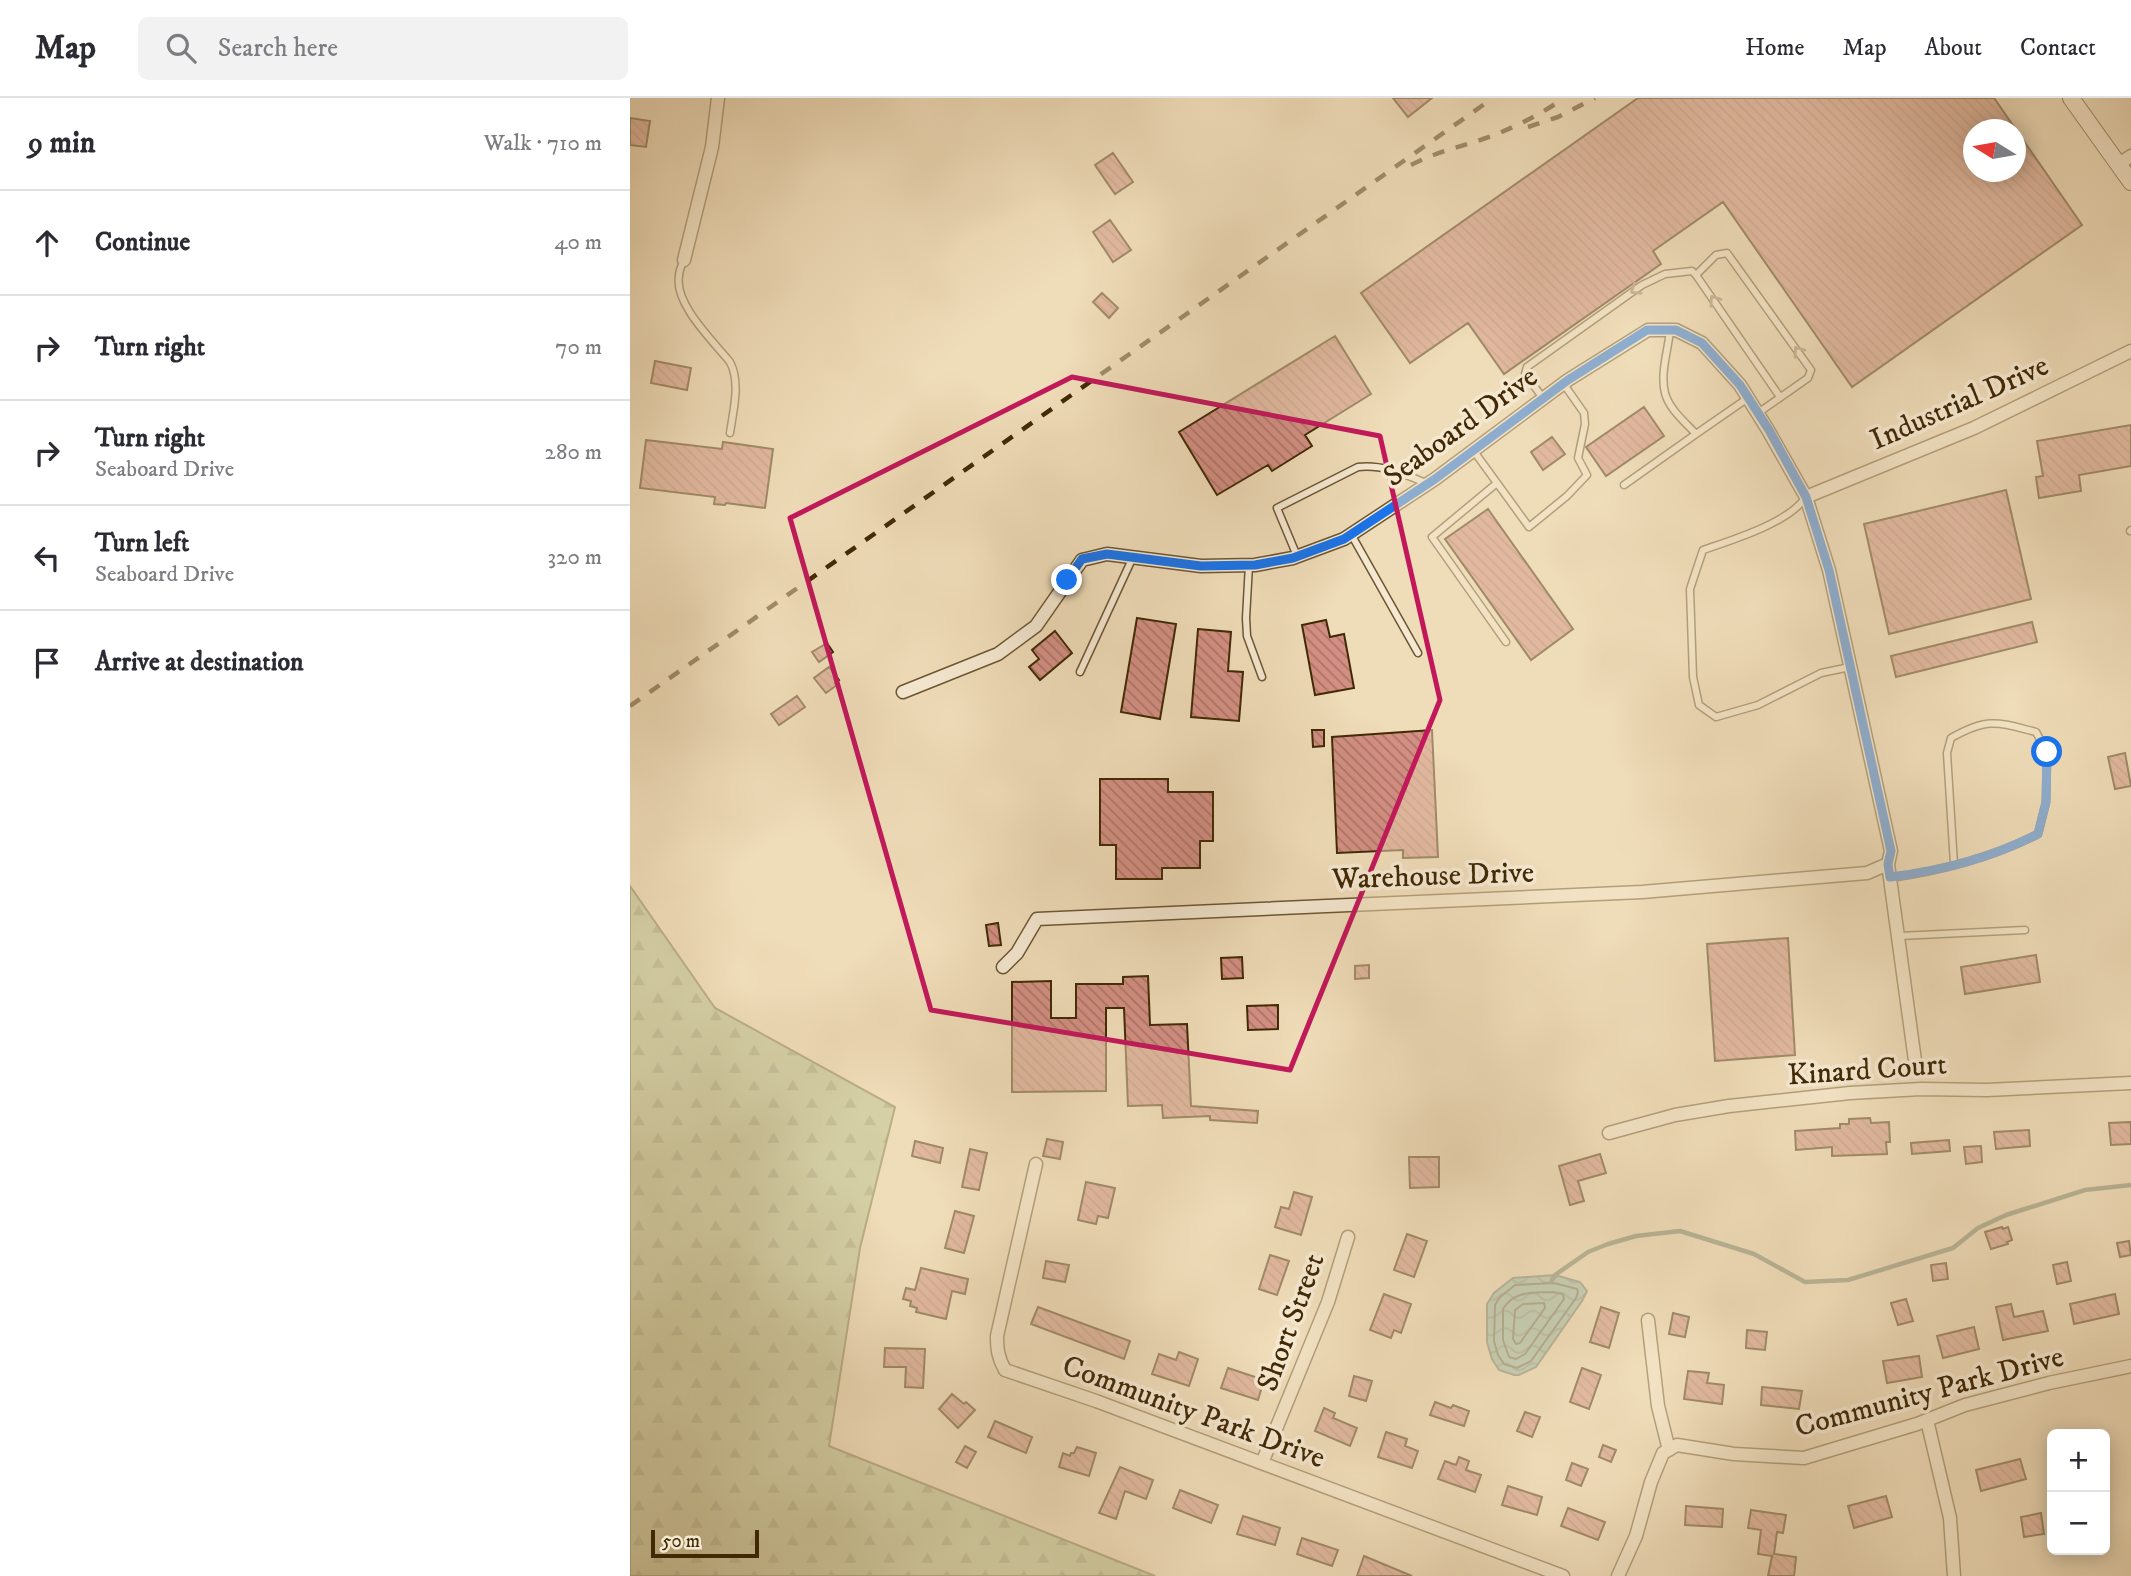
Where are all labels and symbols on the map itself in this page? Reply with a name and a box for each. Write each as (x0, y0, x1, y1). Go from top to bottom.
north arrow (1963, 119, 2026, 182)
one-way arrow (1629, 282, 1642, 295)
one-way arrow (1709, 295, 1722, 308)
one-way arrow (1794, 347, 1806, 359)
street label: Industrial Drive (1865, 348, 2054, 459)
street label: Seaboard Drive (1377, 359, 1545, 496)
route end (1051, 564, 1082, 595)
route start (2031, 736, 2062, 767)
street label: Warehouse Drive (1330, 854, 1535, 899)
street label: Kinard Court (1786, 1046, 1948, 1095)
street label: Short Street (1249, 1249, 1333, 1397)
street label: Community Park Drive (1791, 1339, 2068, 1446)
street label: Community Park Drive (1057, 1348, 1330, 1477)
scale bar (651, 1527, 760, 1559)

